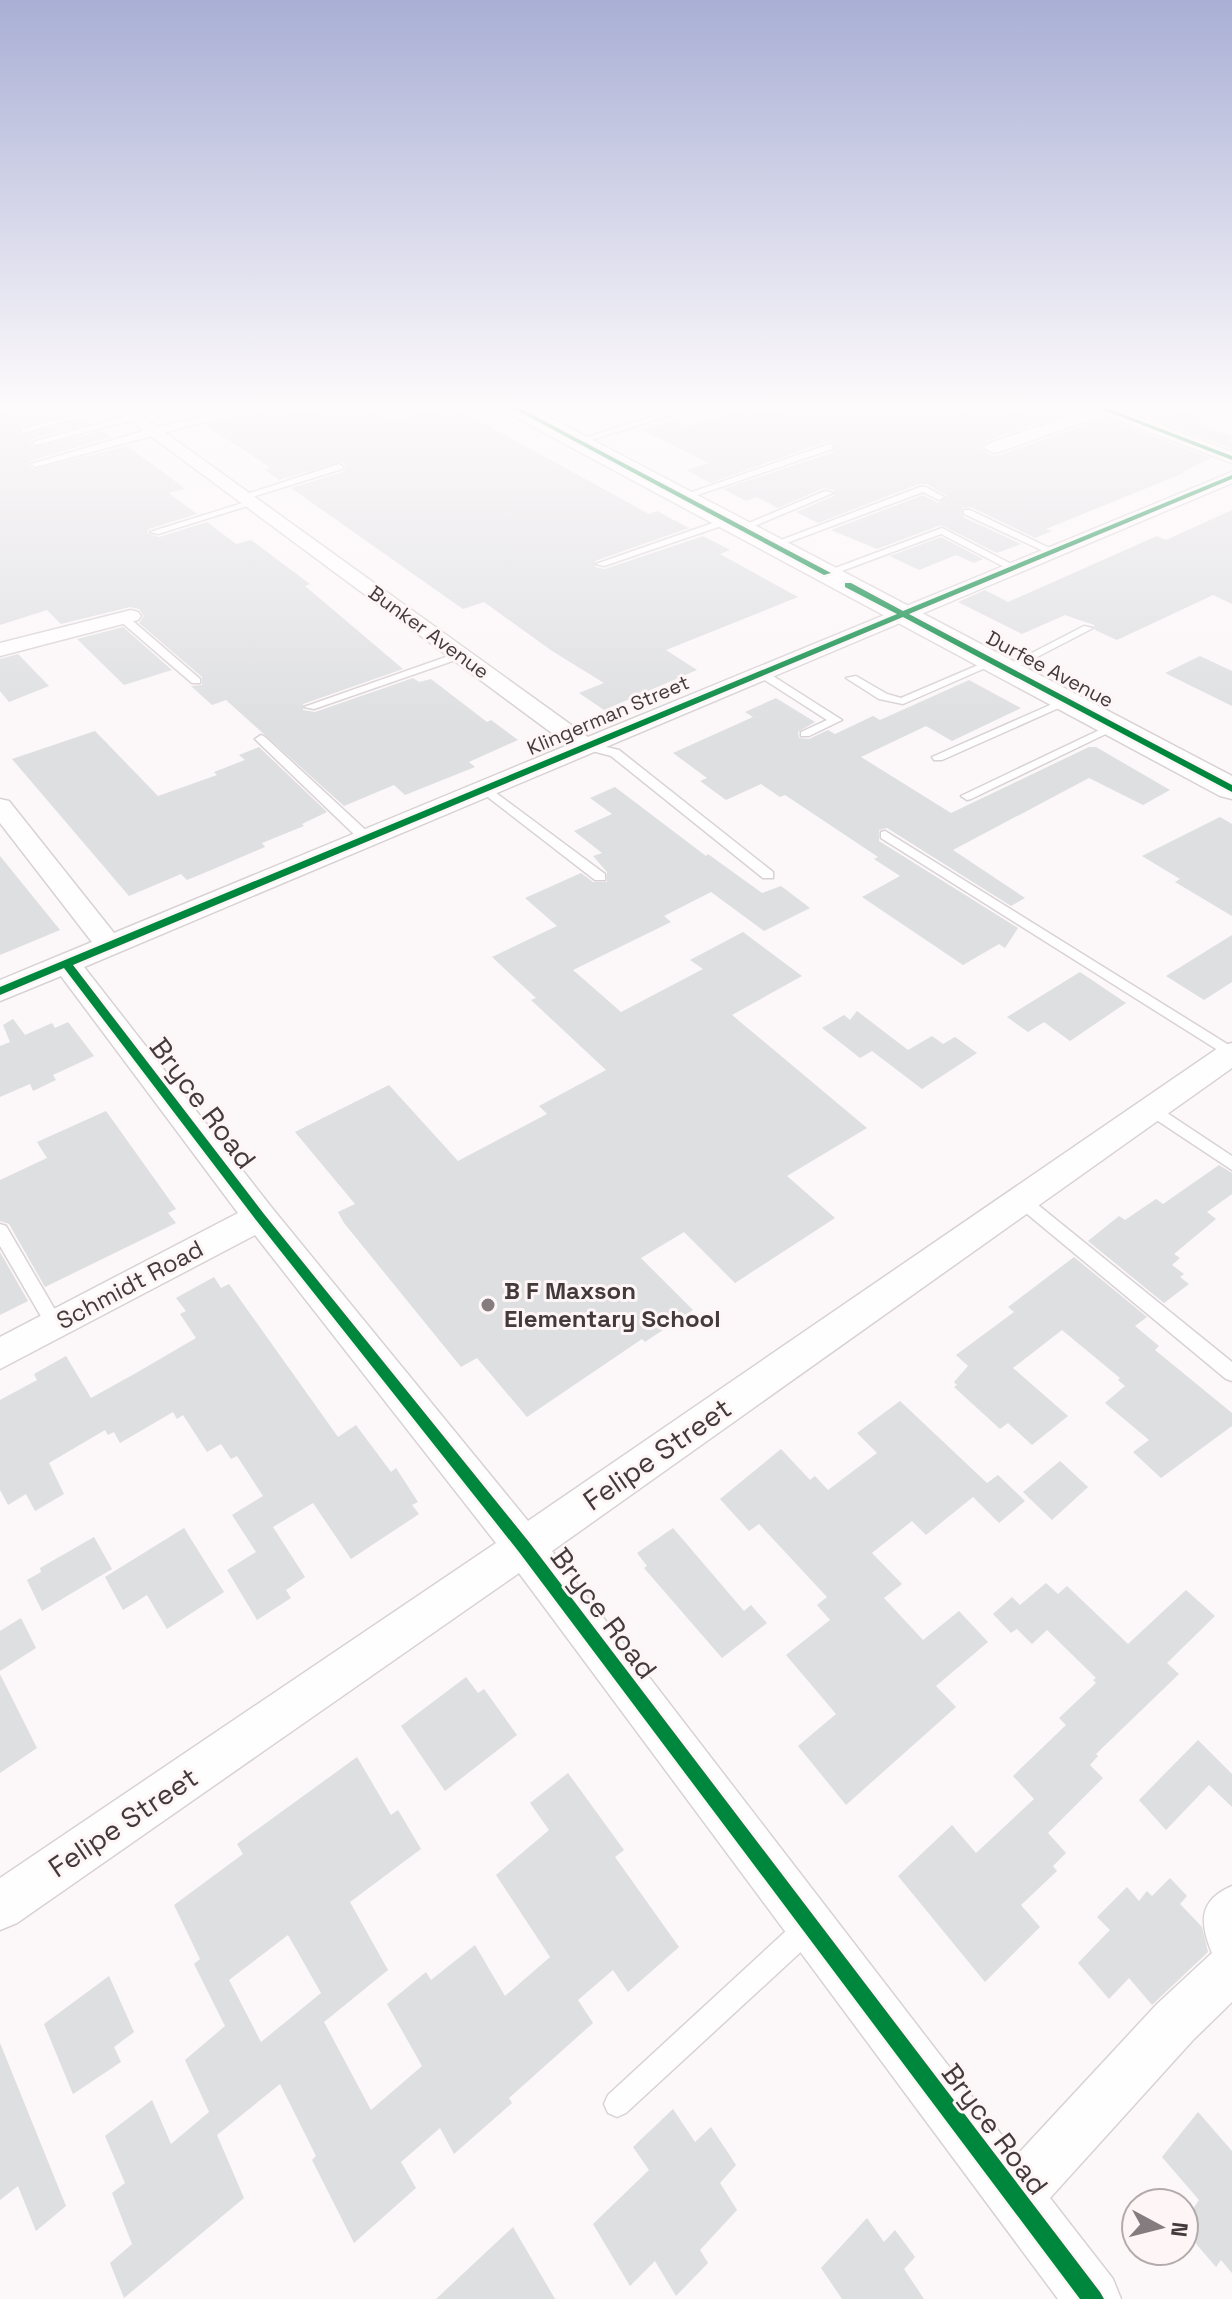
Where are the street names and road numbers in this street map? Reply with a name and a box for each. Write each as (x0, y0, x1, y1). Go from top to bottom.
street label: Bunker Avenue (364, 580, 494, 684)
street label: Durfee Avenue (982, 625, 1118, 713)
street label: Klingerman Street (523, 669, 693, 761)
street label: Bryce Road (142, 1030, 264, 1176)
street label: Schmidt Road (51, 1233, 209, 1336)
street label: Felipe Street (576, 1390, 738, 1518)
street label: Bryce Road (543, 1540, 665, 1686)
street label: Felipe Street (41, 1759, 205, 1885)
street label: Bryce Road (934, 2056, 1056, 2202)

